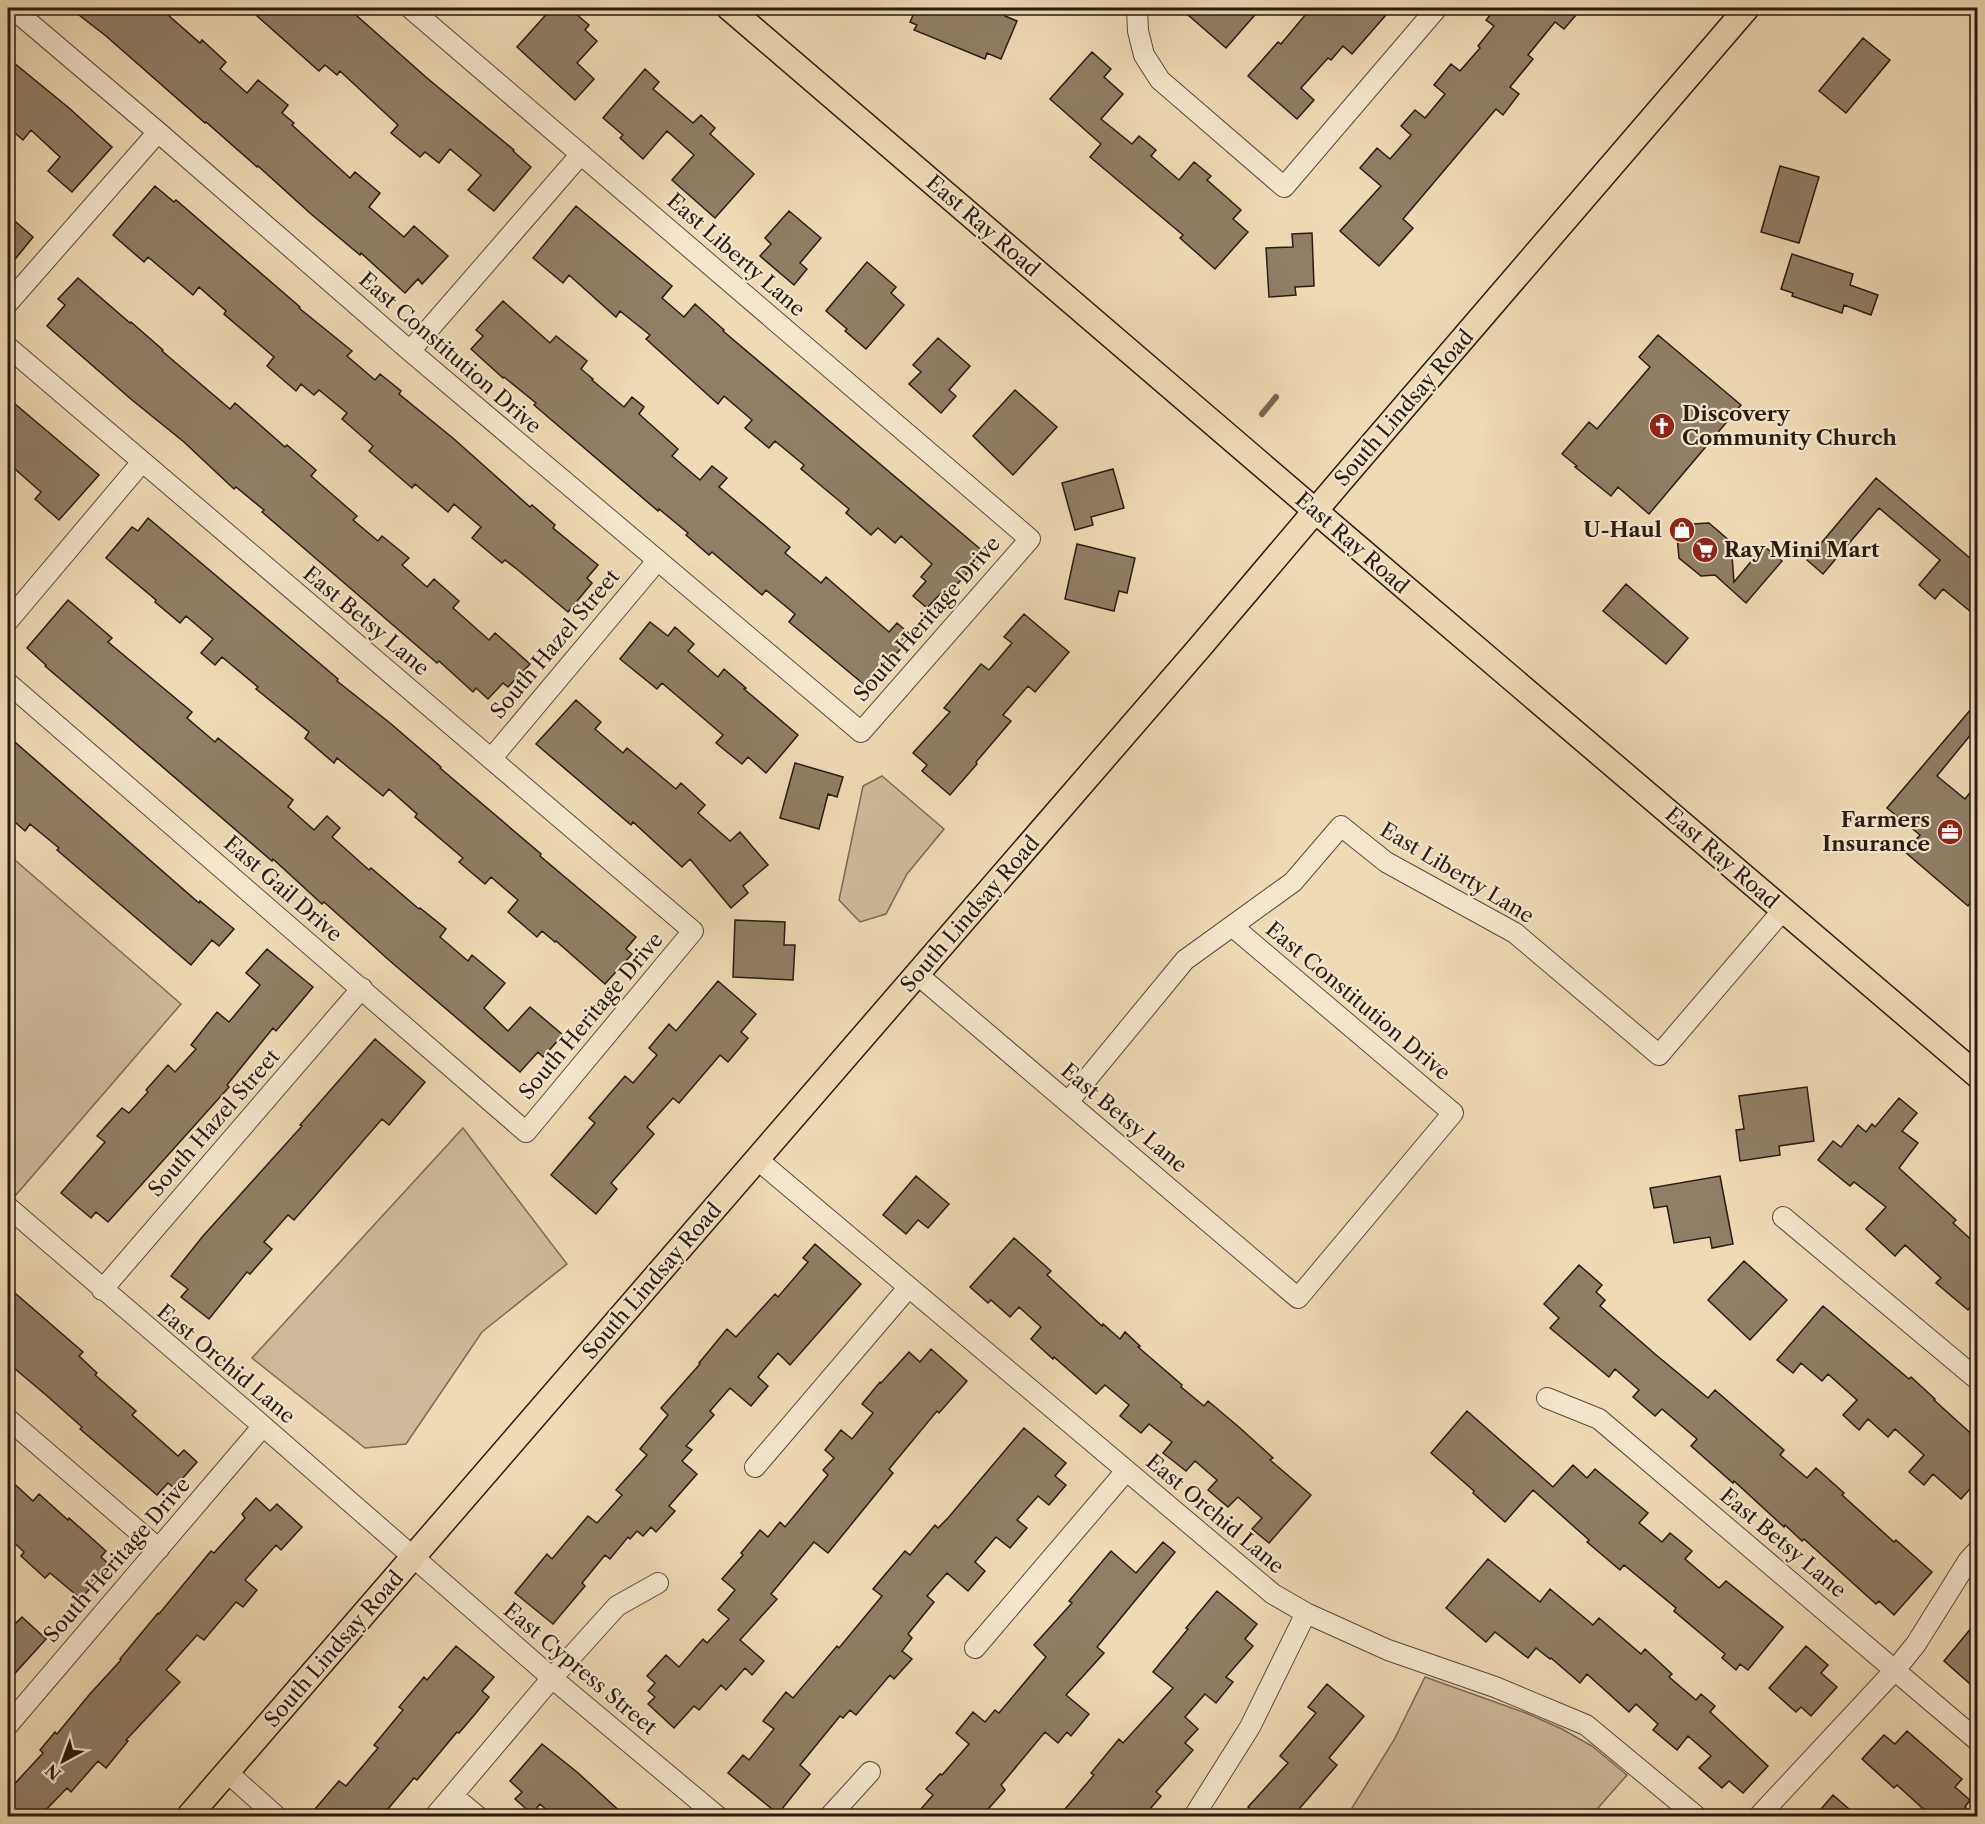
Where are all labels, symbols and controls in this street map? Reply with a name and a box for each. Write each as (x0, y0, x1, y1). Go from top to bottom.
street label: East Ray Road (922, 170, 1045, 282)
street label: East Liberty Lane (662, 188, 811, 321)
street label: East Constitution Drive (354, 267, 546, 438)
street label: South Lindsay Road (1329, 324, 1478, 491)
place label: Discovery Community Church (1682, 401, 1898, 450)
church icon: Discovery Community Church (1647, 411, 1677, 441)
street label: East Ray Road (1291, 487, 1414, 599)
shop icon: U-Haul (1667, 515, 1697, 545)
place label: U-Haul (1583, 517, 1662, 542)
street label: South Heritage Drive (848, 531, 1005, 706)
supermarket icon: Ray Mini Mart (1690, 535, 1720, 565)
place label: Ray Mini Mart (1724, 537, 1880, 562)
street label: East Betsy Lane (298, 561, 434, 681)
street label: South Hazel Street (485, 563, 625, 723)
street label: East Ray Road (1661, 802, 1784, 914)
place label: Farmers Insurance (1822, 807, 1930, 856)
street label: East Liberty Lane (1376, 817, 1539, 928)
office icon: Farmers Insurance (1935, 817, 1965, 847)
street label: South Lindsay Road (895, 830, 1044, 997)
street label: East Gail Drive (219, 831, 348, 947)
street label: East Constitution Drive (1261, 916, 1456, 1085)
street label: South Heritage Drive (513, 927, 668, 1104)
street label: South Hazel Street (143, 1043, 285, 1202)
street label: East Betsy Lane (1056, 1058, 1192, 1178)
street label: South Lindsay Road (577, 1197, 726, 1364)
street label: East Orchid Lane (152, 1299, 300, 1429)
street label: East Orchid Lane (1141, 1449, 1289, 1579)
street label: South Heritage Drive (38, 1472, 195, 1647)
street label: East Betsy Lane (1715, 1483, 1851, 1603)
street label: South Lindsay Road (259, 1565, 408, 1732)
street label: East Cypress Street (499, 1597, 662, 1740)
north arrow (33, 1731, 93, 1791)
text: N (41, 1760, 65, 1784)

